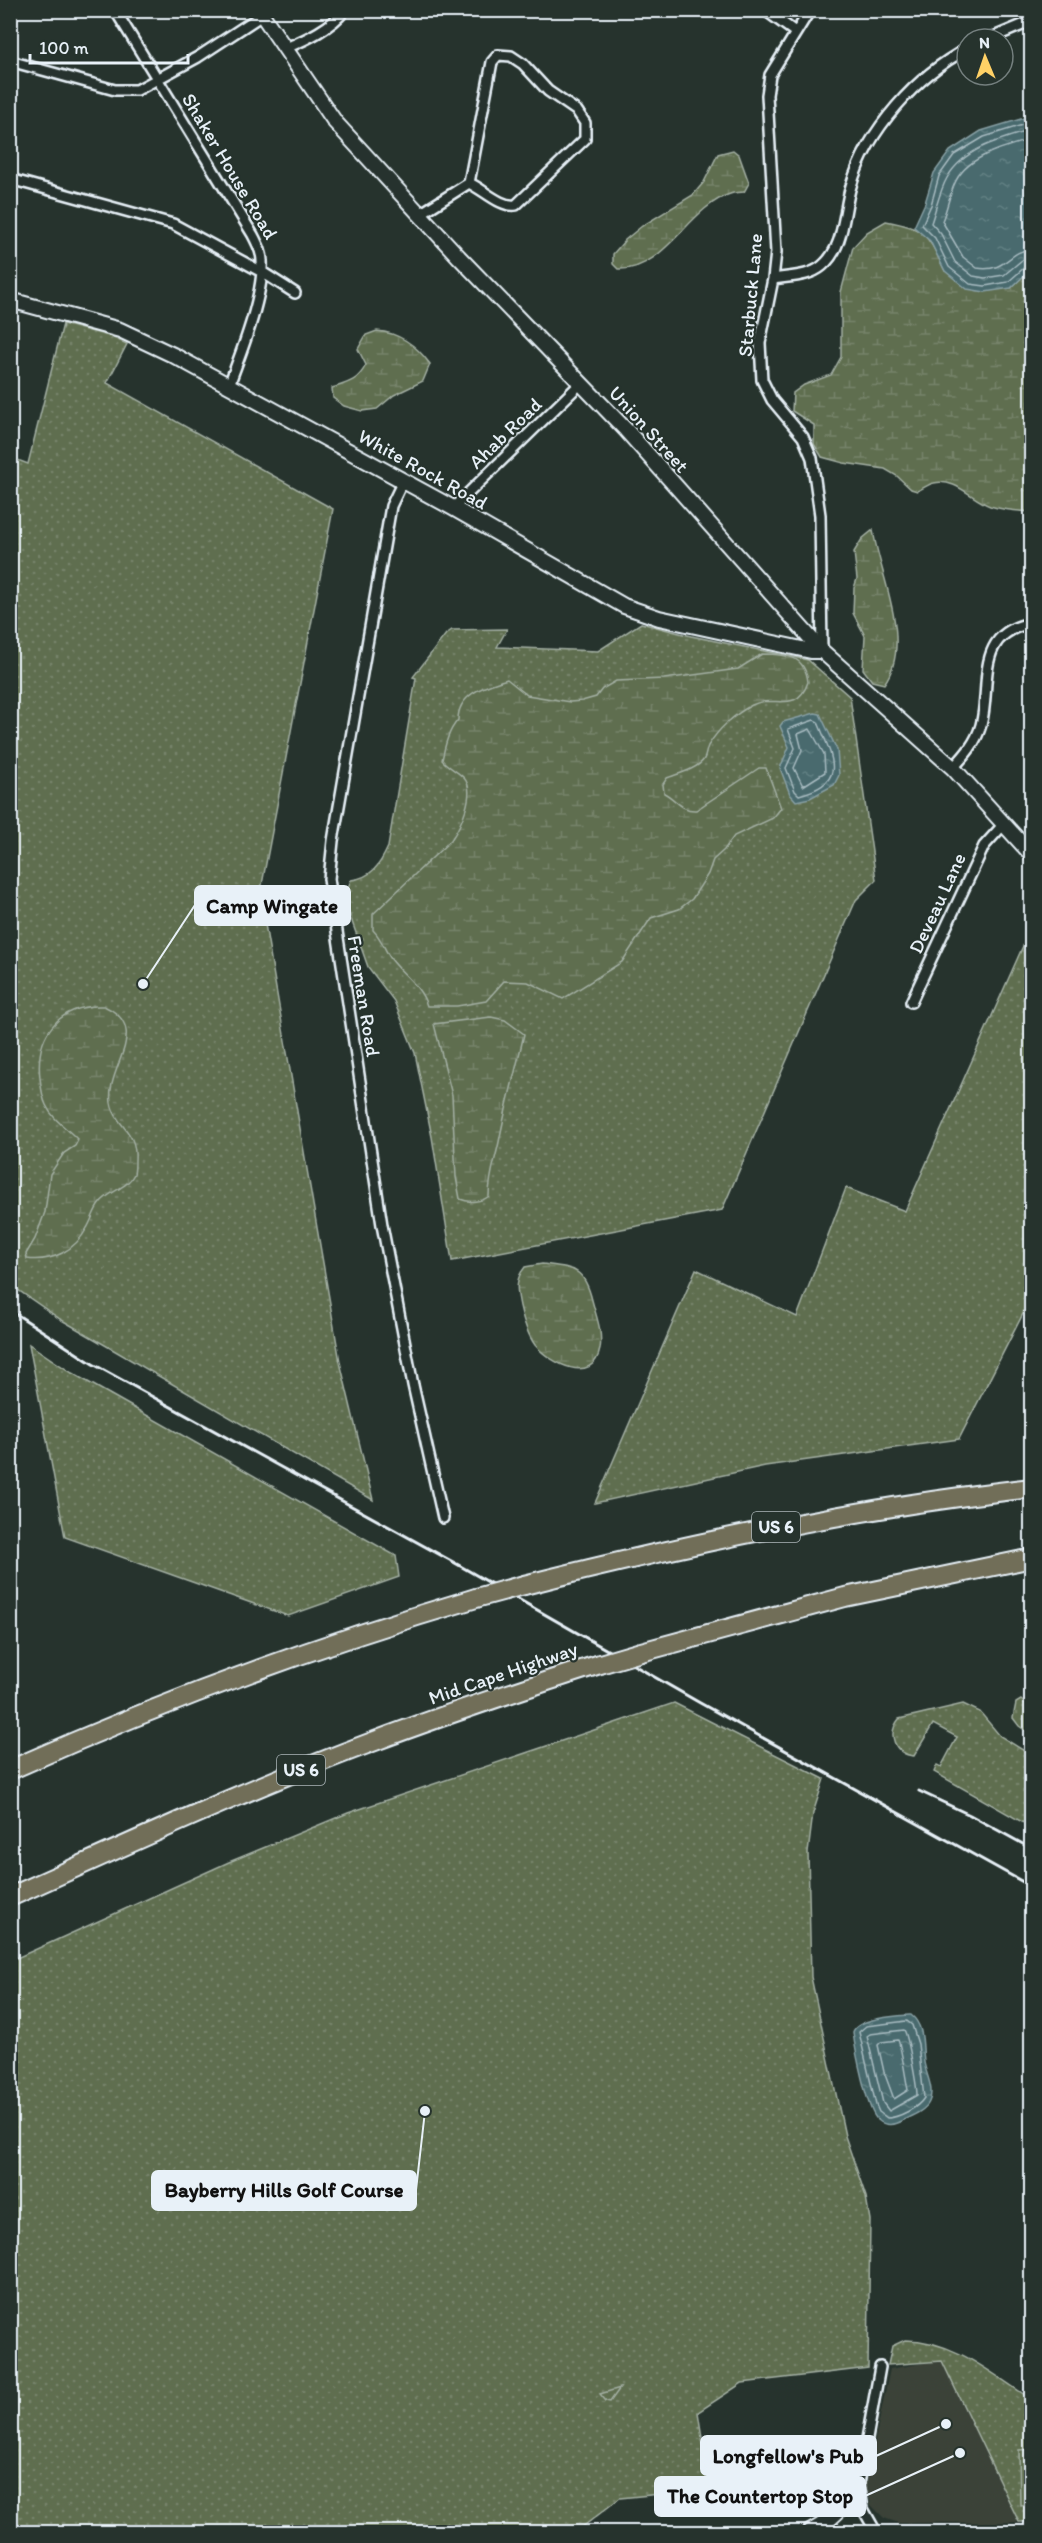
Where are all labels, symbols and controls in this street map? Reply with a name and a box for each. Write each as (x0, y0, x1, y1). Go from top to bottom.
scale bar (30, 27, 188, 65)
north arrow (955, 27, 1015, 87)
text: N (979, 33, 990, 52)
text: 100 m (39, 37, 89, 59)
street label: Shaker House Road (177, 89, 283, 244)
street label: Starbuck Lane (733, 232, 767, 358)
street label: Union Street (604, 381, 695, 478)
street label: Ahab Road (463, 392, 547, 474)
street label: White Rock Road (354, 424, 492, 515)
street label: Deveau Lane (903, 849, 971, 957)
callout: Camp Wingate (195, 886, 350, 925)
text: Camp Wingate (206, 893, 338, 919)
street label: Freeman Road (343, 934, 385, 1058)
road number: US 6 (752, 1512, 800, 1542)
street label: Mid Cape Highway (425, 1636, 581, 1710)
road number: US 6 (277, 1755, 325, 1785)
callout: Bayberry Hills Golf Course (152, 2171, 416, 2210)
text: Bayberry Hills Golf Course (164, 2177, 404, 2203)
callout: Longfellow's Pub (701, 2436, 876, 2475)
text: Longfellow's Pub (712, 2443, 864, 2469)
callout: The Countertop Stop (655, 2477, 865, 2516)
text: The Countertop Stop (666, 2483, 853, 2509)

